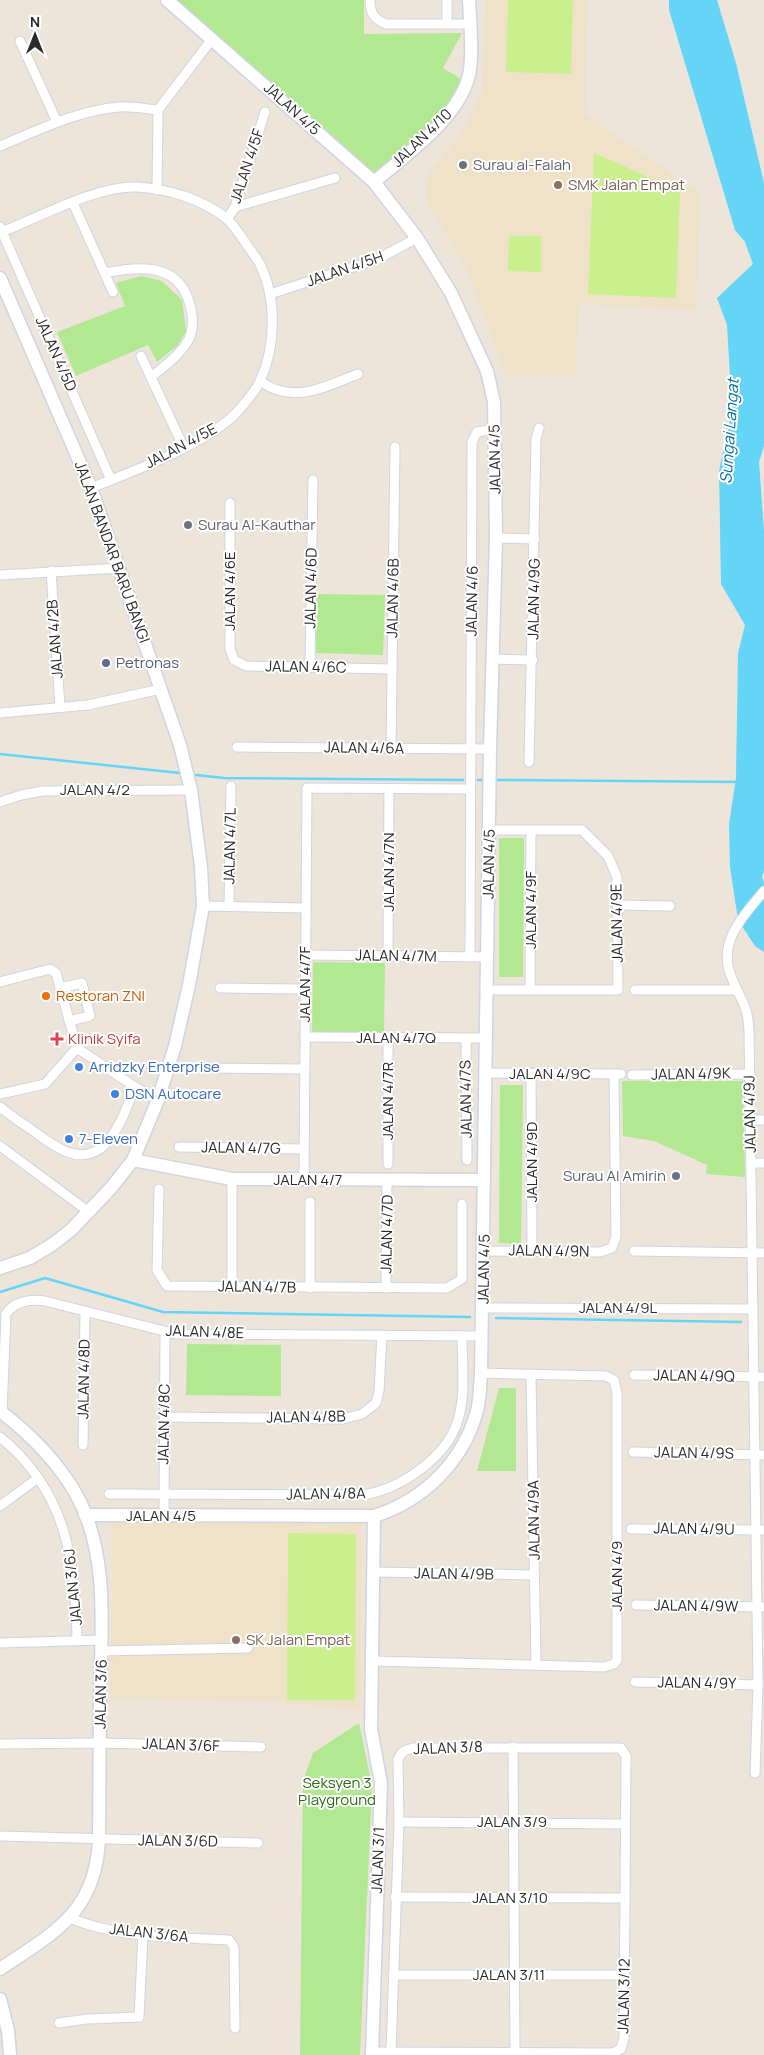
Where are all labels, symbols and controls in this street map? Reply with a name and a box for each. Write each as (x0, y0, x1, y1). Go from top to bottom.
north arrow (10, 10, 60, 60)
text: N (30, 12, 40, 31)
street label: JALAN 4/5 (259, 77, 325, 140)
street label: JALAN 4/10 (387, 104, 456, 172)
street label: JALAN 4/5F (225, 125, 269, 206)
place label: Surau al-Falah (473, 154, 571, 175)
marker: Surau al-Falah (457, 159, 469, 171)
place label: SMK Jalan Empat (568, 174, 685, 195)
marker: SMK Jalan Empat (552, 179, 564, 191)
street label: JALAN 4/5H (304, 246, 386, 292)
street label: JALAN 4/5D (31, 313, 82, 395)
water label: Sungai Langat (714, 376, 744, 484)
street label: JALAN 4/5E (141, 418, 220, 473)
street label: JALAN 4/5 (483, 424, 506, 494)
street label: JALAN BANDAR BARU BANGI (70, 458, 155, 646)
place label: Surau Al-Kauthar (198, 514, 316, 535)
marker: Surau Al-Kauthar (182, 519, 194, 531)
street label: JALAN 4/6D (299, 548, 322, 628)
street label: JALAN 4/6E (219, 551, 240, 631)
street label: JALAN 4/6B (381, 558, 404, 638)
street label: JALAN 4/9G (522, 558, 545, 640)
street label: JALAN 4/6 (460, 566, 483, 636)
street label: JALAN 4/2B (41, 599, 68, 679)
place label: Petronas (116, 652, 179, 673)
street label: JALAN 4/6C (265, 655, 347, 678)
marker: Petronas (100, 657, 112, 669)
street label: JALAN 4/6A (324, 736, 405, 759)
street label: JALAN 4/2 (60, 779, 130, 800)
street label: JALAN 4/7L (218, 807, 241, 884)
street label: JALAN 4/5 (477, 829, 500, 899)
street label: JALAN 4/7N (378, 832, 399, 912)
street label: JALAN 4/9F (520, 871, 541, 949)
street label: JALAN 4/9E (605, 883, 628, 963)
street label: JALAN 4/7M (355, 944, 437, 967)
street label: JALAN 4/7F (294, 945, 315, 1022)
place label: Restoran ZNI (56, 985, 145, 1006)
marker: Restoran ZNI (40, 990, 52, 1002)
street label: JALAN 4/7Q (356, 1027, 436, 1048)
place label: Klinik Syifa (68, 1028, 141, 1049)
marker: Klinik Syifa (50, 1032, 64, 1046)
place label: Arridzky Enterprise (89, 1056, 220, 1077)
street label: JALAN 4/7S (454, 1060, 477, 1138)
marker: Arridzky Enterprise (73, 1061, 85, 1073)
street label: JALAN 4/7R (377, 1062, 398, 1140)
street label: JALAN 4/9K (651, 1062, 731, 1085)
street label: JALAN 4/9C (509, 1063, 591, 1084)
street label: JALAN 4/9J (738, 1075, 761, 1153)
place label: DSN Autocare (125, 1083, 221, 1104)
marker: DSN Autocare (109, 1088, 121, 1100)
street label: JALAN 4/9D (521, 1122, 542, 1202)
place label: 7-Eleven (79, 1128, 138, 1149)
marker: 7-Eleven (63, 1133, 75, 1145)
street label: JALAN 4/7G (201, 1136, 281, 1159)
place label: Surau Al Amirin (563, 1165, 666, 1186)
street label: JALAN 4/7 (274, 1169, 342, 1190)
marker: Surau Al Amirin (670, 1170, 682, 1182)
street label: JALAN 4/7D (375, 1194, 398, 1274)
street label: JALAN 4/5 (472, 1234, 495, 1304)
street label: JALAN 4/9N (508, 1239, 590, 1262)
street label: JALAN 4/7B (218, 1275, 296, 1298)
street label: JALAN 4/9L (579, 1297, 657, 1318)
street label: JALAN 4/8E (165, 1320, 245, 1343)
street label: JALAN 4/8D (72, 1339, 95, 1419)
street label: JALAN 4/9Q (653, 1364, 735, 1387)
street label: JALAN 4/8C (152, 1383, 175, 1465)
street label: JALAN 4/8B (266, 1405, 346, 1428)
street label: JALAN 4/9S (654, 1441, 734, 1464)
street label: JALAN 4/9A (522, 1479, 545, 1560)
street label: JALAN 4/8A (286, 1482, 366, 1505)
street label: JALAN 4/5 (126, 1505, 196, 1526)
street label: JALAN 4/9U (653, 1517, 735, 1540)
street label: JALAN 4/9 (606, 1541, 627, 1611)
street label: JALAN 3/6J (58, 1548, 87, 1626)
street label: JALAN 4/9B (414, 1562, 494, 1585)
street label: JALAN 4/9W (654, 1594, 738, 1617)
place label: SK Jalan Empat (246, 1629, 350, 1650)
marker: SK Jalan Empat (230, 1634, 242, 1646)
street label: JALAN 3/6 (89, 1659, 112, 1729)
street label: JALAN 4/9Y (657, 1671, 737, 1694)
street label: JALAN 3/6F (142, 1733, 221, 1756)
street label: JALAN 3/8 (413, 1736, 483, 1759)
park label: Seksyen 3 Playground (298, 1772, 376, 1810)
street label: JALAN 3/9 (477, 1811, 547, 1832)
street label: JALAN 3/1 (366, 1826, 389, 1894)
street label: JALAN 3/6D (138, 1829, 218, 1852)
street label: JALAN 3/10 (472, 1887, 548, 1908)
street label: JALAN 3/6A (108, 1918, 190, 1947)
street label: JALAN 3/12 (612, 1958, 635, 2034)
street label: JALAN 3/11 (473, 1964, 545, 1985)

